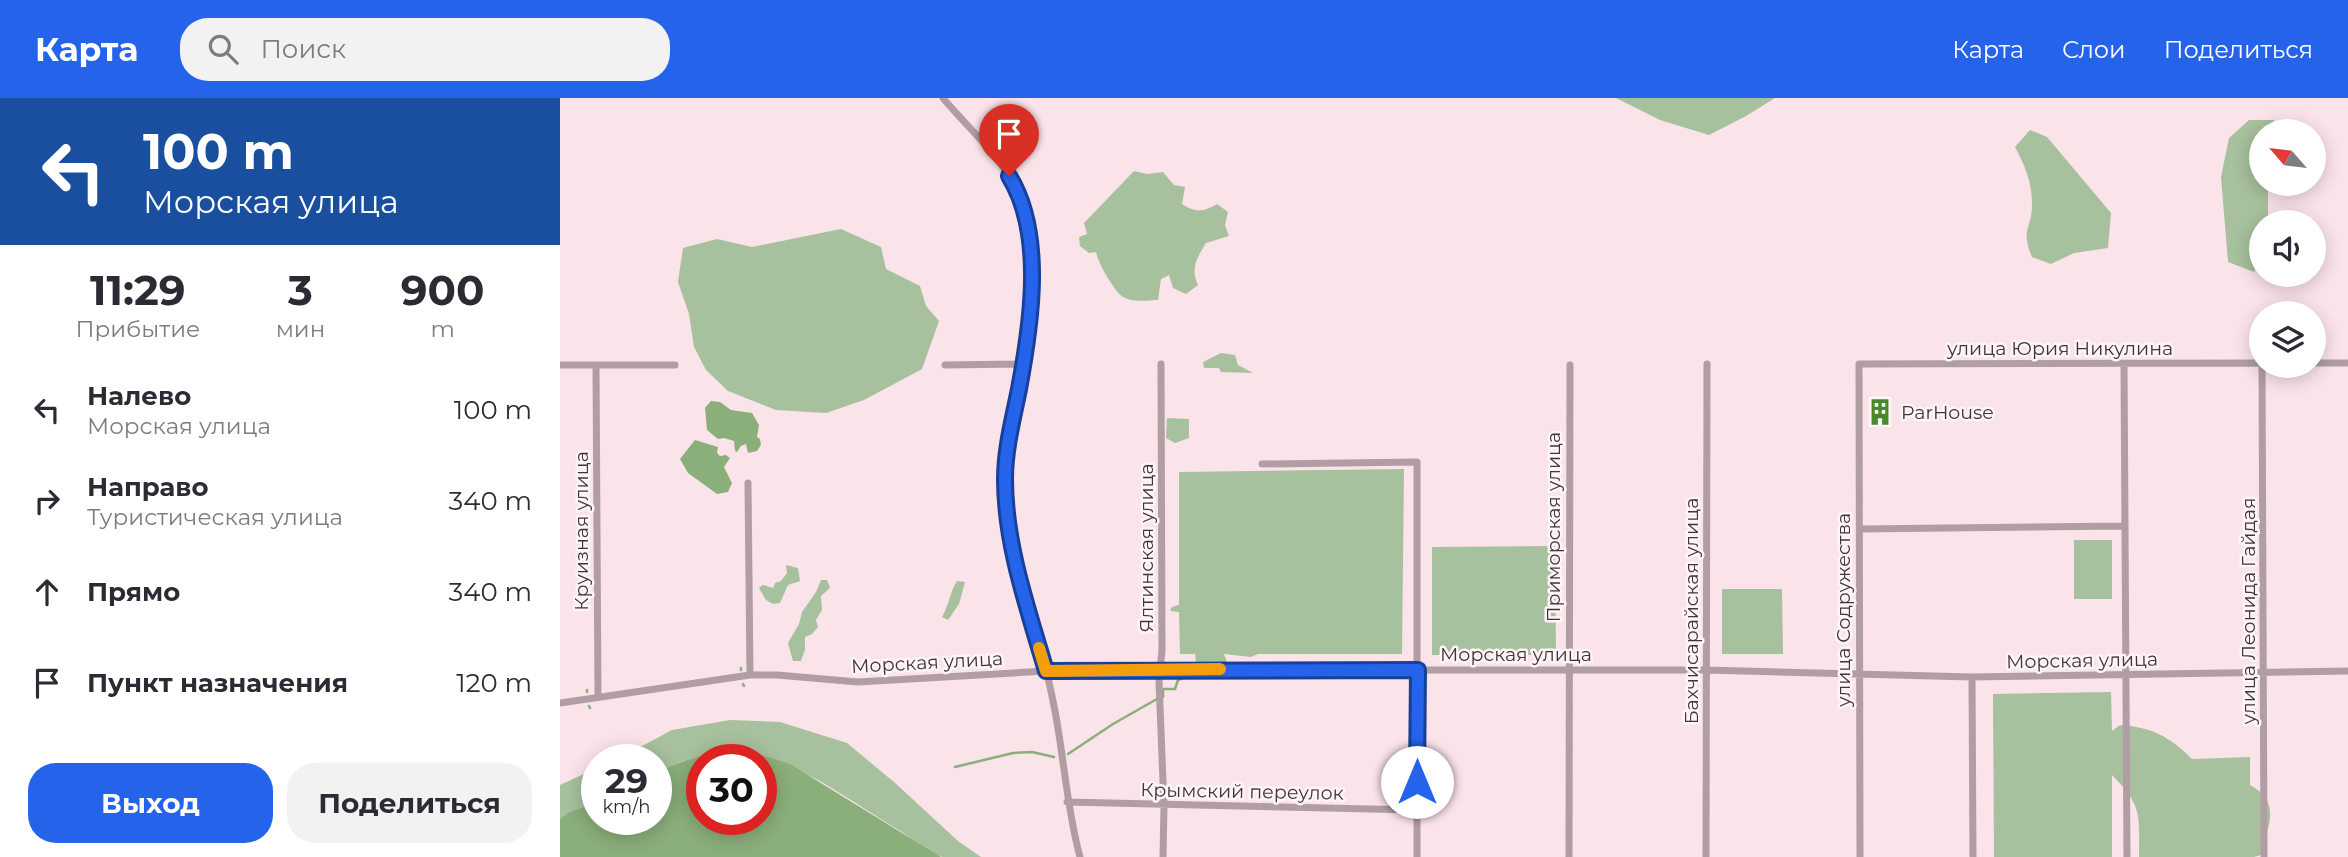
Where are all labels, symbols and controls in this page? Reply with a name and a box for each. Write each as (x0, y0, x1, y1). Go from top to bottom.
search box (180, 18, 670, 81)
text: Карта (35, 29, 138, 69)
icon: search (204, 30, 242, 68)
text: Поиск (260, 33, 346, 65)
text: Карта (1952, 35, 2024, 64)
text: Слои (2062, 35, 2126, 64)
text: Поделиться (2164, 35, 2313, 64)
pin (979, 104, 1039, 176)
icon: arrive (990, 115, 1028, 153)
north arrow (2249, 119, 2326, 196)
map controls (2249, 119, 2326, 378)
text: 100 m (143, 122, 294, 181)
icon: left (28, 126, 119, 217)
text: Морская улица (143, 182, 399, 221)
button: sound (2249, 210, 2326, 287)
text: 11:29 (90, 264, 186, 316)
text: 3 (288, 264, 313, 316)
text: 900 (401, 264, 485, 316)
button: layers (2249, 301, 2326, 378)
text: Прибытие (75, 315, 200, 343)
text: мин (276, 315, 325, 343)
text: m (430, 315, 455, 343)
street label: улица Юрия Никулина (1946, 337, 2173, 360)
text: Налево (87, 380, 191, 412)
icon: left (28, 391, 66, 429)
text: 100 m (454, 394, 532, 426)
building icon: ParHouse (1865, 397, 1895, 427)
place label: ParHouse (1901, 401, 1994, 424)
text: Морская улица (87, 412, 271, 440)
street label: Приморская улица (1542, 432, 1565, 622)
street label: Круизная улица (570, 451, 593, 611)
street label: Ялтинская улица (1135, 463, 1158, 633)
text: Направо (87, 471, 208, 503)
icon: right (28, 482, 66, 520)
text: 340 m (449, 485, 532, 517)
street label: Бахчисарайская улица (1680, 498, 1703, 724)
street label: улица Леонида Гайдая (2237, 498, 2260, 725)
text: Туристическая улица (87, 503, 343, 531)
street label: улица Содружества (1832, 513, 1855, 708)
icon: ahead (28, 573, 66, 611)
text: Прямо (87, 576, 180, 608)
text: 340 m (449, 576, 532, 608)
street label: Морская улица (1440, 643, 1592, 666)
street label: Морская улица (851, 647, 1003, 678)
street label: Морская улица (2006, 648, 2158, 673)
icon: arrive (28, 664, 66, 702)
text: Пункт назначения (87, 667, 348, 699)
text: 120 m (456, 667, 532, 699)
speed limit sign: 30 (686, 744, 777, 835)
position arrow (1380, 745, 1454, 819)
text: 29 (605, 759, 648, 802)
button: Выход (28, 763, 273, 843)
button: Поделиться (287, 763, 532, 843)
street label: Крымский переулок (1140, 778, 1344, 805)
text: km/h (602, 796, 651, 818)

